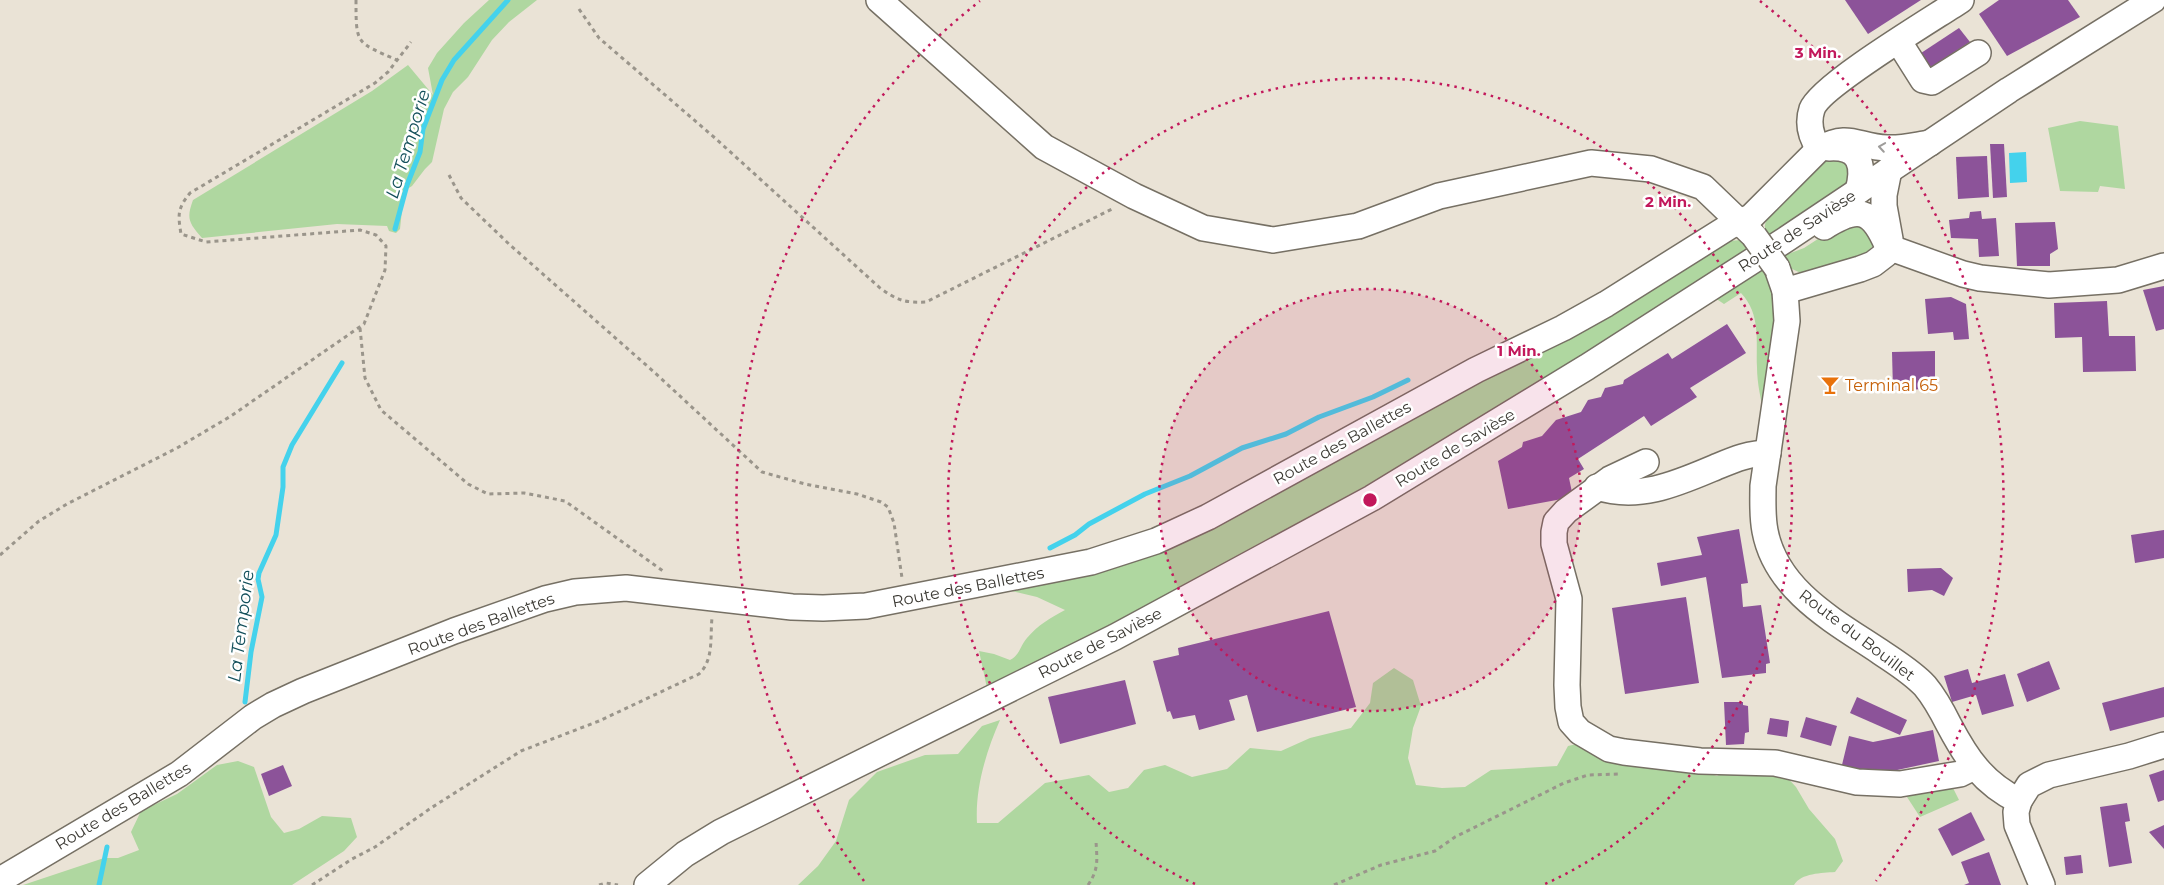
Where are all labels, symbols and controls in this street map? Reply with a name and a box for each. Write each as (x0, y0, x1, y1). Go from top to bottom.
text: 3 Min. (1794, 43, 1841, 62)
water label: La Temporie (381, 87, 435, 201)
one-way arrow (1877, 142, 1885, 153)
street label: Route de Savièse (1735, 186, 1859, 276)
text: 2 Min. (1645, 192, 1691, 211)
text: 1 Min. (1497, 341, 1541, 360)
bar icon: Terminal 65 (1819, 374, 1841, 396)
place label: Terminal 65 (1845, 376, 1938, 395)
street label: Route des Ballettes (1270, 397, 1414, 489)
street label: Route de Savièse (1392, 405, 1518, 491)
centre of rings (1361, 491, 1379, 509)
street label: Route des Ballettes (890, 563, 1046, 611)
water label: La Temporie (223, 568, 259, 683)
street label: Route du Bouillet (1795, 585, 1919, 685)
street label: Route des Ballettes (405, 589, 557, 659)
street label: Route de Savièse (1035, 604, 1165, 682)
street label: Route des Ballettes (52, 758, 194, 854)

